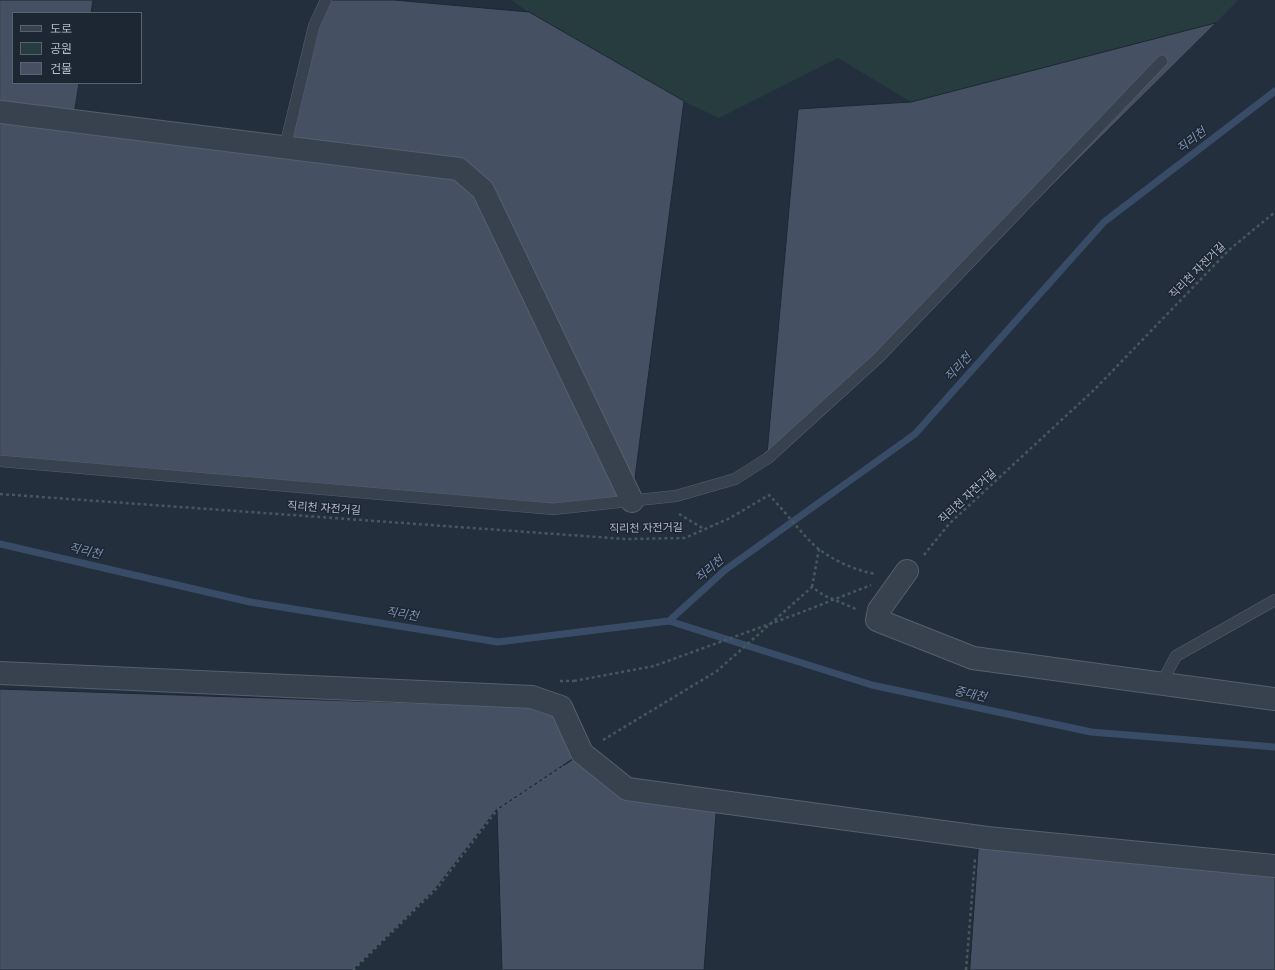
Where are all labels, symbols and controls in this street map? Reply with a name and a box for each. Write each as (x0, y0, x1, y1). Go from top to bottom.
legend (12, 12, 142, 84)
text: 도로 (50, 21, 72, 37)
text: 공원 (50, 41, 72, 57)
text: 건물 (50, 61, 72, 77)
water label: 직리천 (1175, 125, 1209, 157)
street label: 직리천 자전거길 (1167, 240, 1229, 302)
water label: 직리천 (943, 351, 975, 385)
street label: 직리천 자전거길 (937, 467, 999, 527)
street label: 직리천 자전거길 (287, 500, 361, 518)
street label: 직리천 자전거길 (609, 522, 683, 536)
water label: 직리천 (67, 541, 103, 563)
water label: 직리천 (693, 554, 727, 586)
water label: 직리천 (385, 605, 419, 625)
water label: 중대천 (952, 685, 988, 705)

